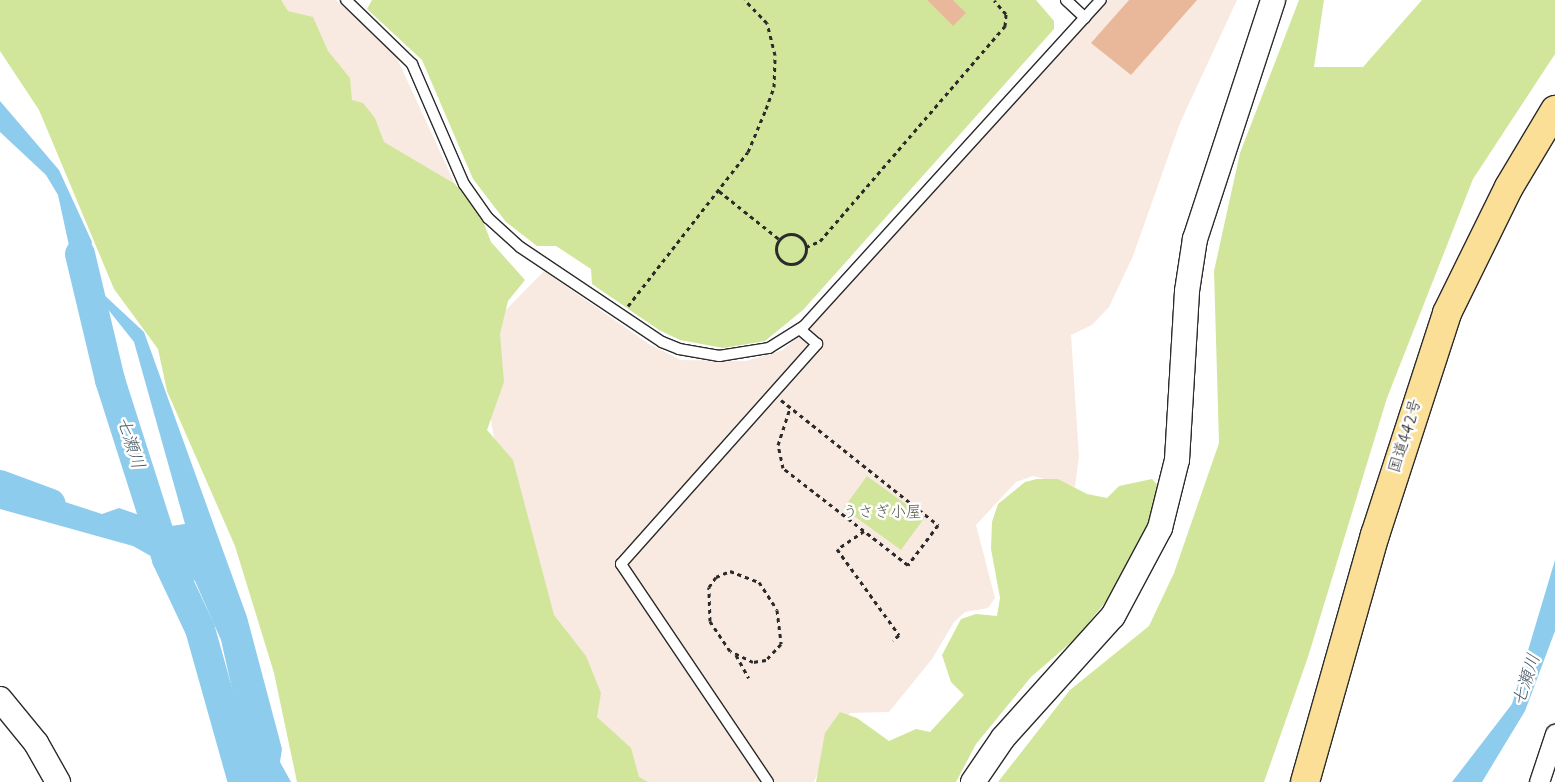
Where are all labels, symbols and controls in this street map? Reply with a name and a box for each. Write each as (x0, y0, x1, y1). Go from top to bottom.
street label: 国道442号 (1386, 397, 1426, 475)
water label: 七瀬川 (111, 414, 149, 472)
park label: うさぎ小屋 (842, 503, 922, 523)
water label: 七瀬川 (1508, 651, 1546, 709)

